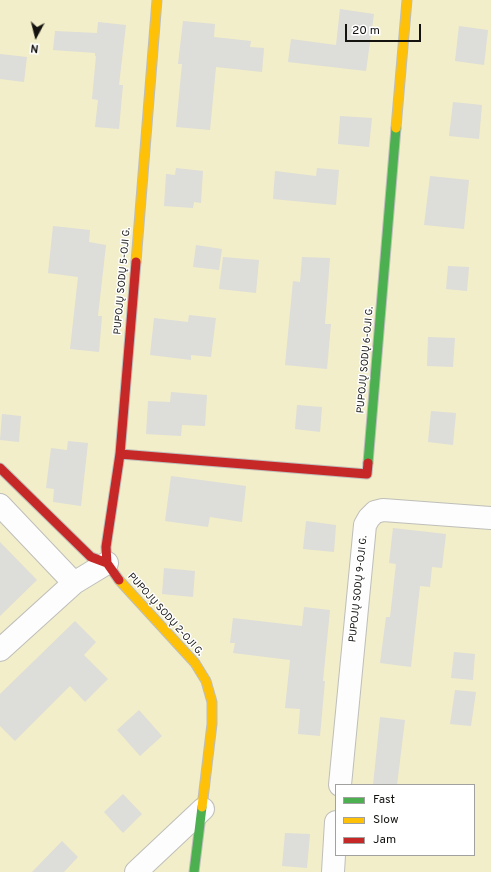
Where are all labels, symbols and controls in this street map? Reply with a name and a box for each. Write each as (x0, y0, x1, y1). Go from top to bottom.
north arrow (16, 16, 56, 56)
scale bar (347, 16, 423, 42)
text: 20 m (352, 23, 380, 39)
text: N (30, 40, 39, 55)
street label: PUPOJŲ SODŲ 5-OJI G. (112, 227, 134, 335)
street label: PUPOJŲ SODŲ 6-OJI G. (355, 306, 377, 414)
street label: PUPOJŲ SODŲ 9-OJI G. (347, 535, 371, 643)
street label: PUPOJŲ SODŲ 2-OJI G. (125, 571, 205, 659)
legend (335, 784, 475, 856)
text: Fast (373, 792, 395, 808)
text: Slow (373, 812, 399, 828)
text: Jam (373, 832, 396, 848)

